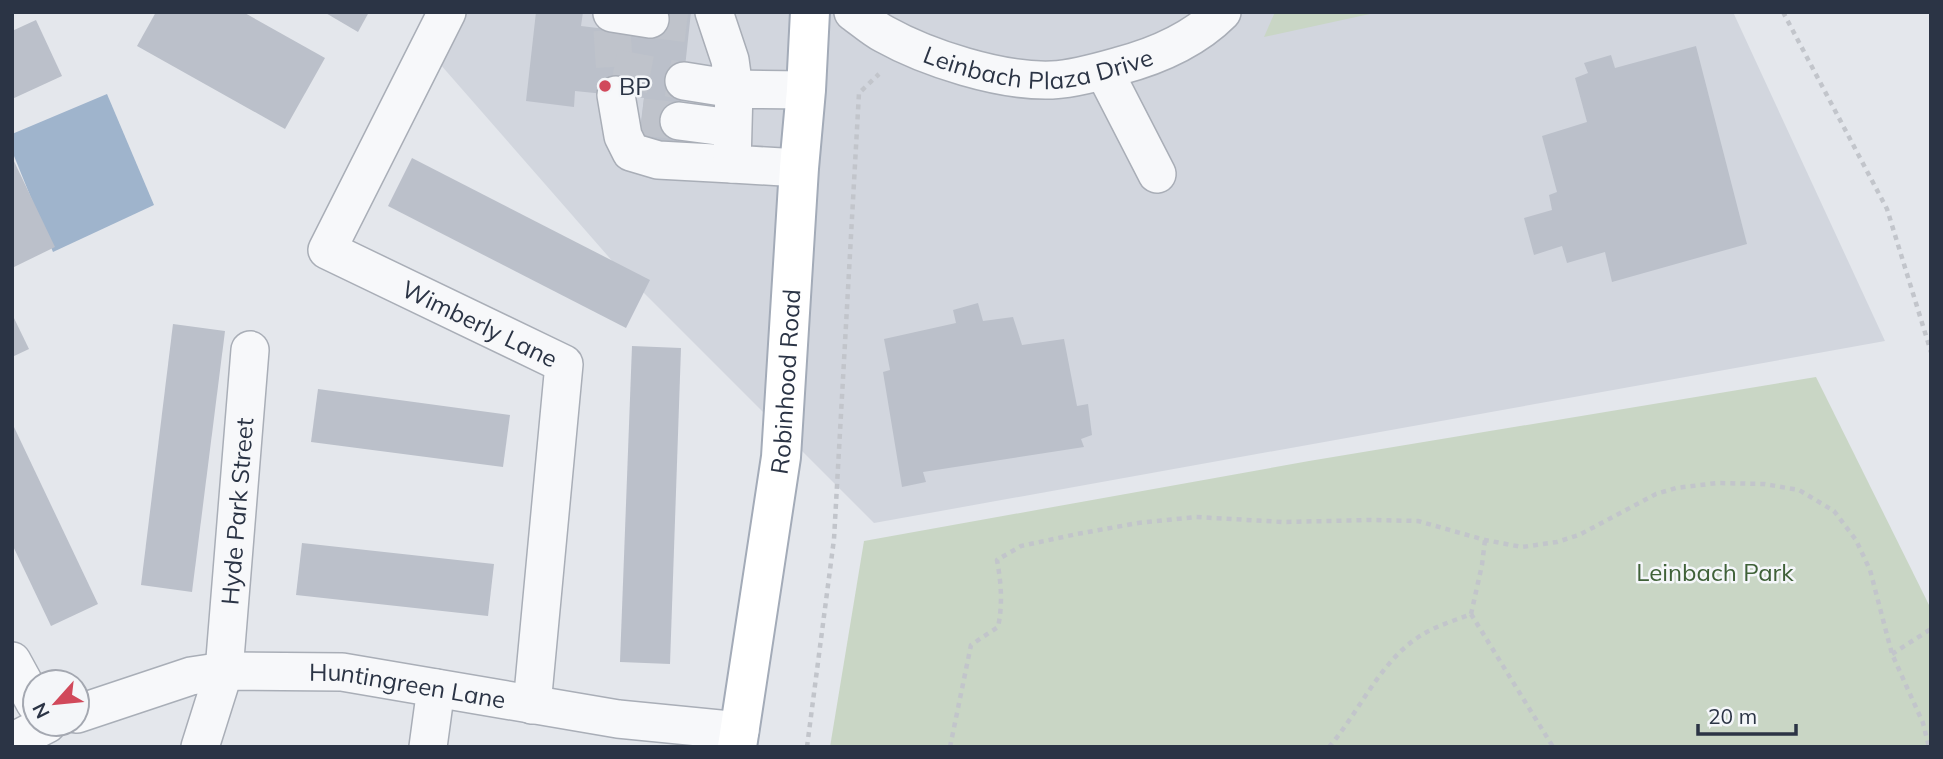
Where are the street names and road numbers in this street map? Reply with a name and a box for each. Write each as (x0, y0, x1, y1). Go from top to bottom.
street label: Leinbach Plaza Drive (922, 33, 1156, 65)
street label: Wimberly Lane (397, 273, 562, 374)
street label: Robinhood Road (764, 288, 806, 476)
street label: Hyde Park Street (214, 416, 259, 606)
street label: Huntingreen Lane (309, 657, 508, 715)

